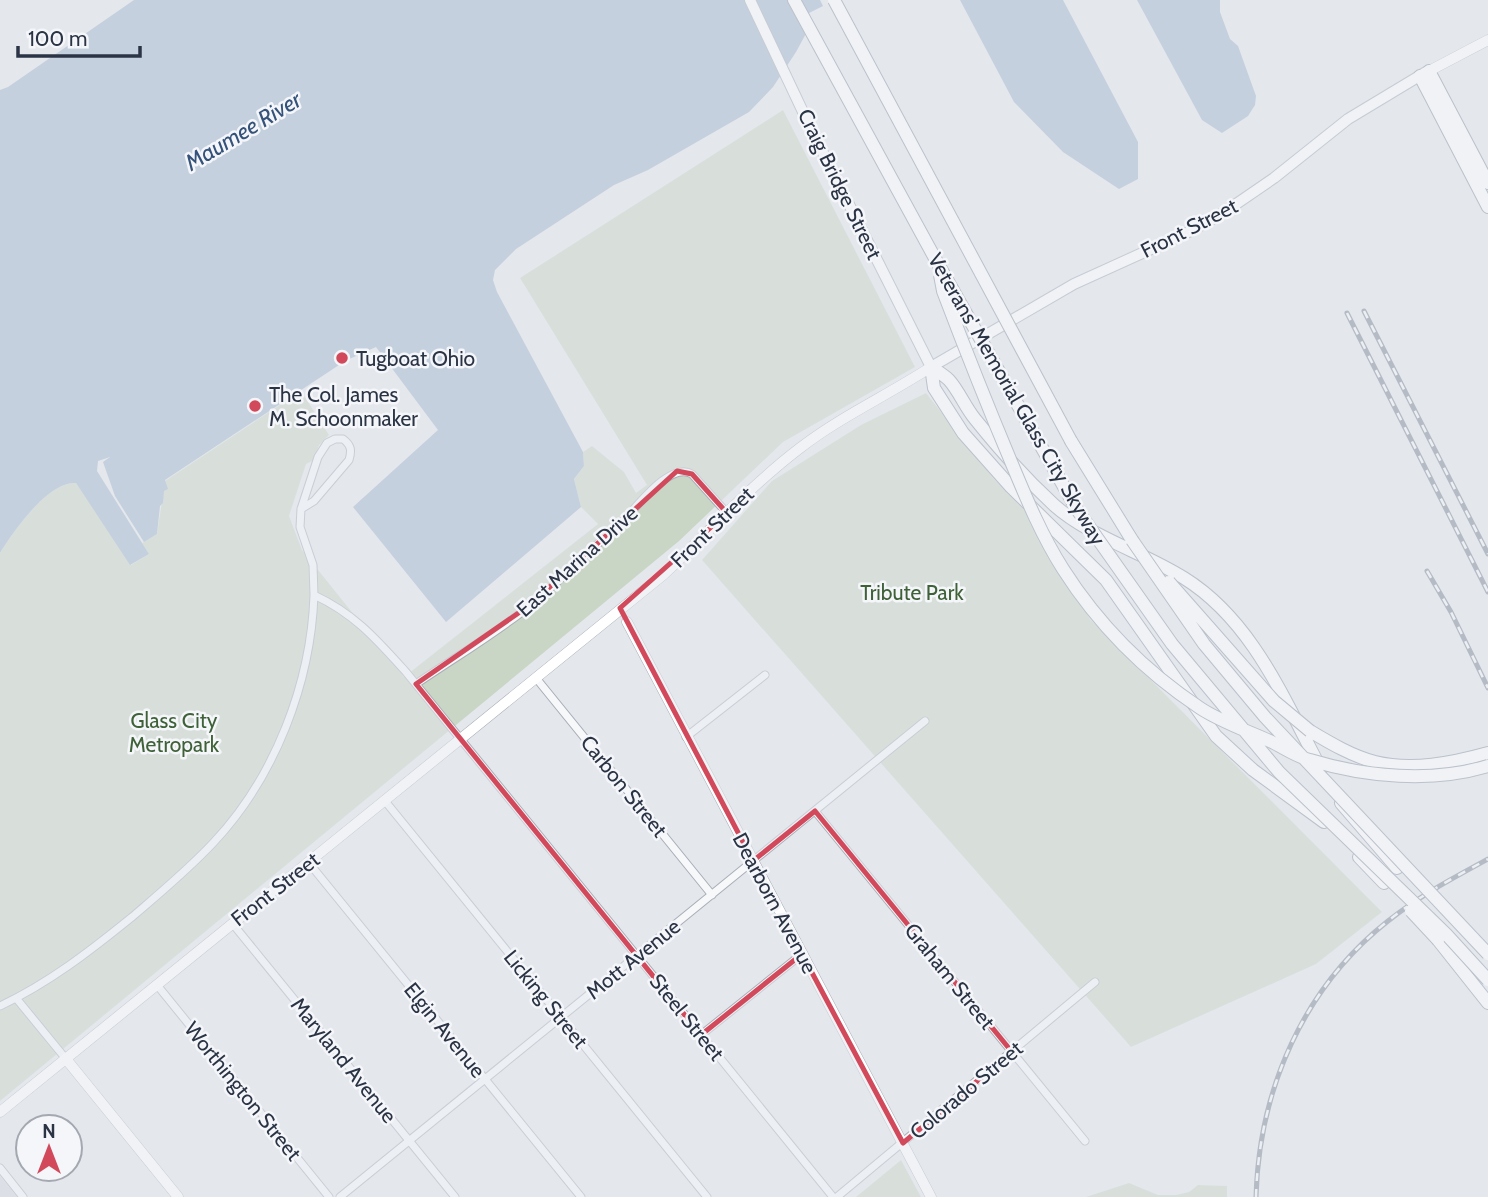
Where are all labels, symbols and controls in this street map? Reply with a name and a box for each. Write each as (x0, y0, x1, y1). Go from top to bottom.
scale bar (18, 14, 140, 58)
text: 100 m (28, 26, 87, 51)
water label: Maumee River (179, 85, 307, 177)
street label: Craig Bridge Street (793, 105, 887, 263)
street label: Front Street (1136, 193, 1242, 263)
street label: Veterans' Memorial Glass City Skyway (923, 249, 1111, 550)
place label: Tugboat Ohio (356, 346, 475, 371)
marker: Tugboat Ohio (334, 350, 350, 366)
place label: The Col. James M. Schoonmaker (269, 382, 418, 431)
marker: The Col. James M. Schoonmaker (247, 398, 263, 414)
street label: Front Street (665, 481, 759, 573)
street label: East Marina Drive (511, 500, 643, 622)
park label: Tribute Park (860, 580, 964, 605)
park label: Glass City Metropark (129, 708, 220, 757)
street label: Carbon Street (575, 730, 673, 842)
street label: Dearborn Avenue (727, 828, 823, 978)
street label: Front Street (226, 847, 324, 931)
street label: Mott Avenue (581, 913, 685, 1004)
street label: Graham Street (900, 918, 1000, 1034)
street label: Licking Street (499, 945, 593, 1053)
street label: Steel Street (645, 969, 729, 1065)
street label: Elgin Avenue (399, 977, 491, 1083)
street label: Maryland Avenue (286, 992, 402, 1128)
street label: Worthington Street (179, 1017, 307, 1165)
street label: Colorado Street (905, 1036, 1027, 1144)
north arrow (14, 1113, 84, 1183)
text: N (42, 1120, 56, 1143)

